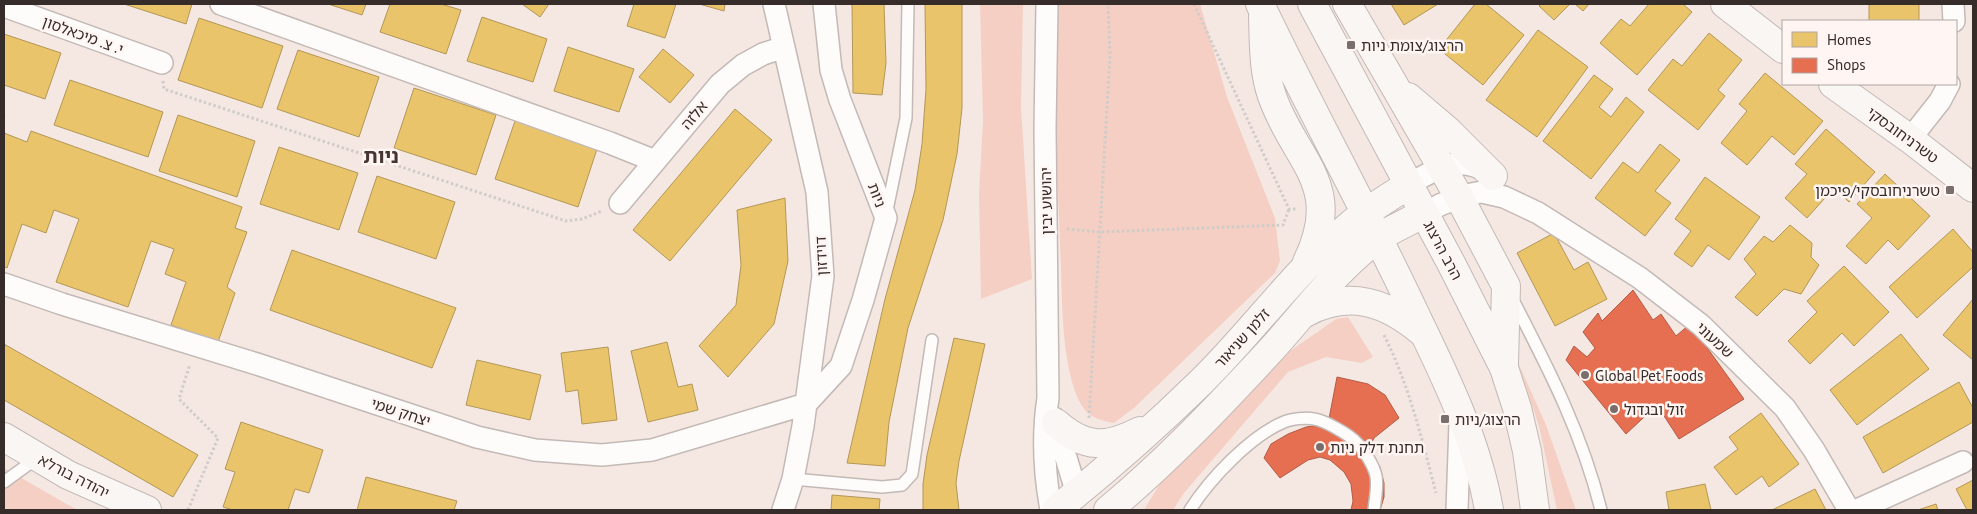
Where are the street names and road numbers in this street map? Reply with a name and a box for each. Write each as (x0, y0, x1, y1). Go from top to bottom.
street label: י. צ. מיכאלסון (40, 12, 126, 58)
street label: אלזה (677, 97, 711, 133)
street label: טשרניחובסקי (1863, 103, 1943, 167)
street label: יהושוע יבין (1036, 167, 1056, 235)
street label: ניות (864, 180, 890, 210)
street label: הרב הרצוג (1419, 217, 1467, 283)
street label: דוידזון (810, 236, 832, 276)
street label: זלמן שניאור (1210, 304, 1274, 372)
street label: שמעוני (1692, 318, 1738, 362)
street label: יצחק שמי (369, 393, 433, 431)
street label: יהודה בורלא (35, 450, 113, 502)

